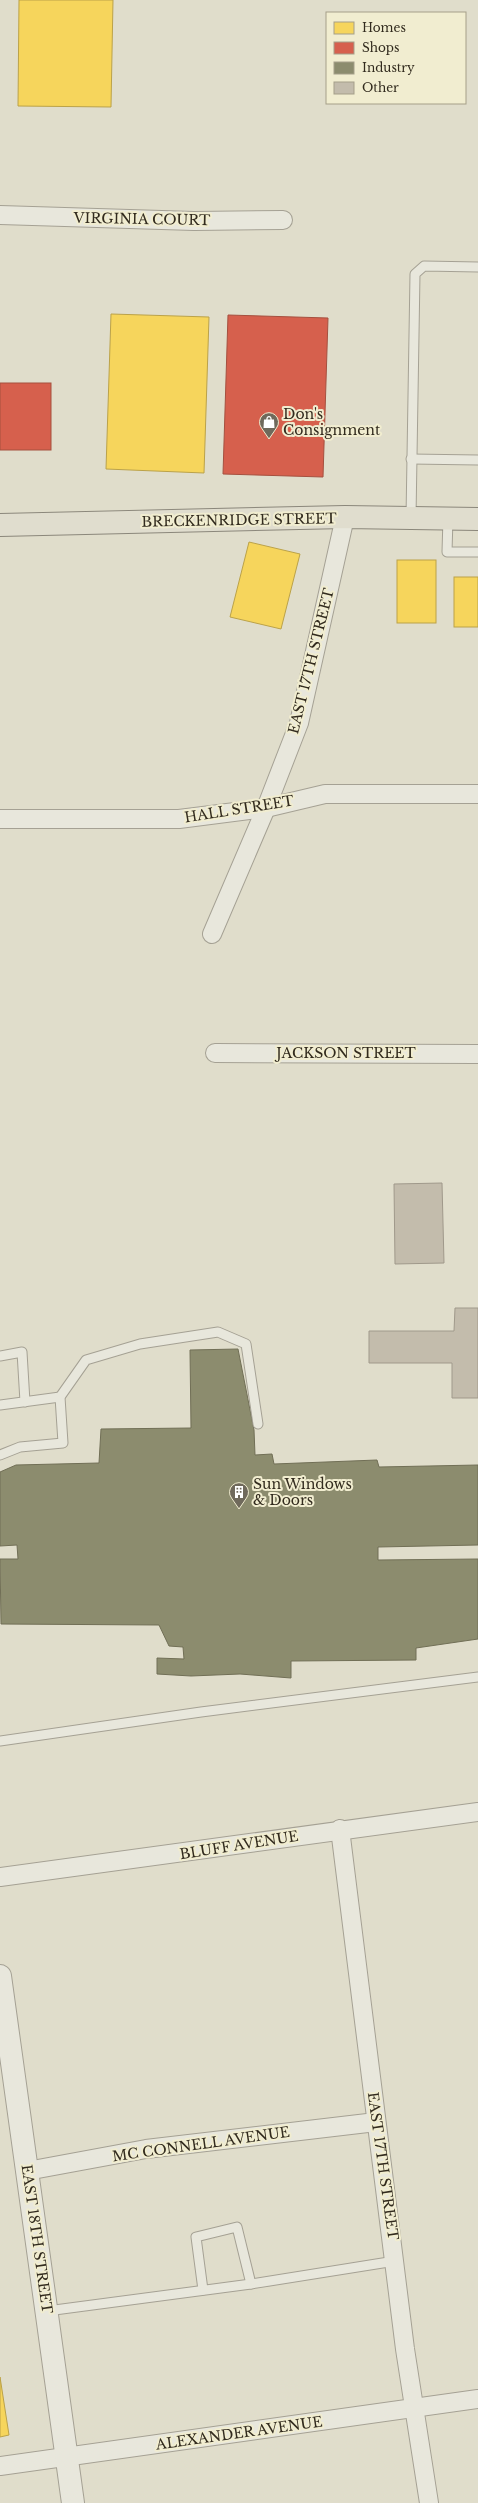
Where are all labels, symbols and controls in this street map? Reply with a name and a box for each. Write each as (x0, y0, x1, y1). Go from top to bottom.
legend (326, 12, 466, 104)
text: Homes (362, 20, 406, 35)
text: Shops (362, 40, 399, 55)
text: Industry (362, 60, 415, 75)
text: Other (362, 80, 399, 95)
street label: VIRGINIA COURT (73, 209, 210, 229)
place label: Don's Consignment (283, 405, 381, 439)
shop icon: Don's Consignment (258, 411, 280, 439)
street label: BRECKENRIDGE STREET (141, 509, 337, 531)
street label: EAST 17TH STREET (284, 586, 338, 736)
street label: HALL STREET (183, 791, 295, 827)
street label: JACKSON STREET (274, 1044, 416, 1062)
place label: Sun Windows & Doors (253, 1475, 352, 1509)
building icon: Sun Windows & Doors (228, 1481, 250, 1509)
street label: BLUFF AVENUE (178, 1827, 300, 1863)
street label: EAST 17TH STREET (364, 2091, 402, 2241)
street label: MC CONNELL AVENUE (111, 2123, 291, 2165)
street label: EAST 18TH STREET (18, 2163, 56, 2315)
street label: ALEXANDER AVENUE (153, 2412, 324, 2454)

